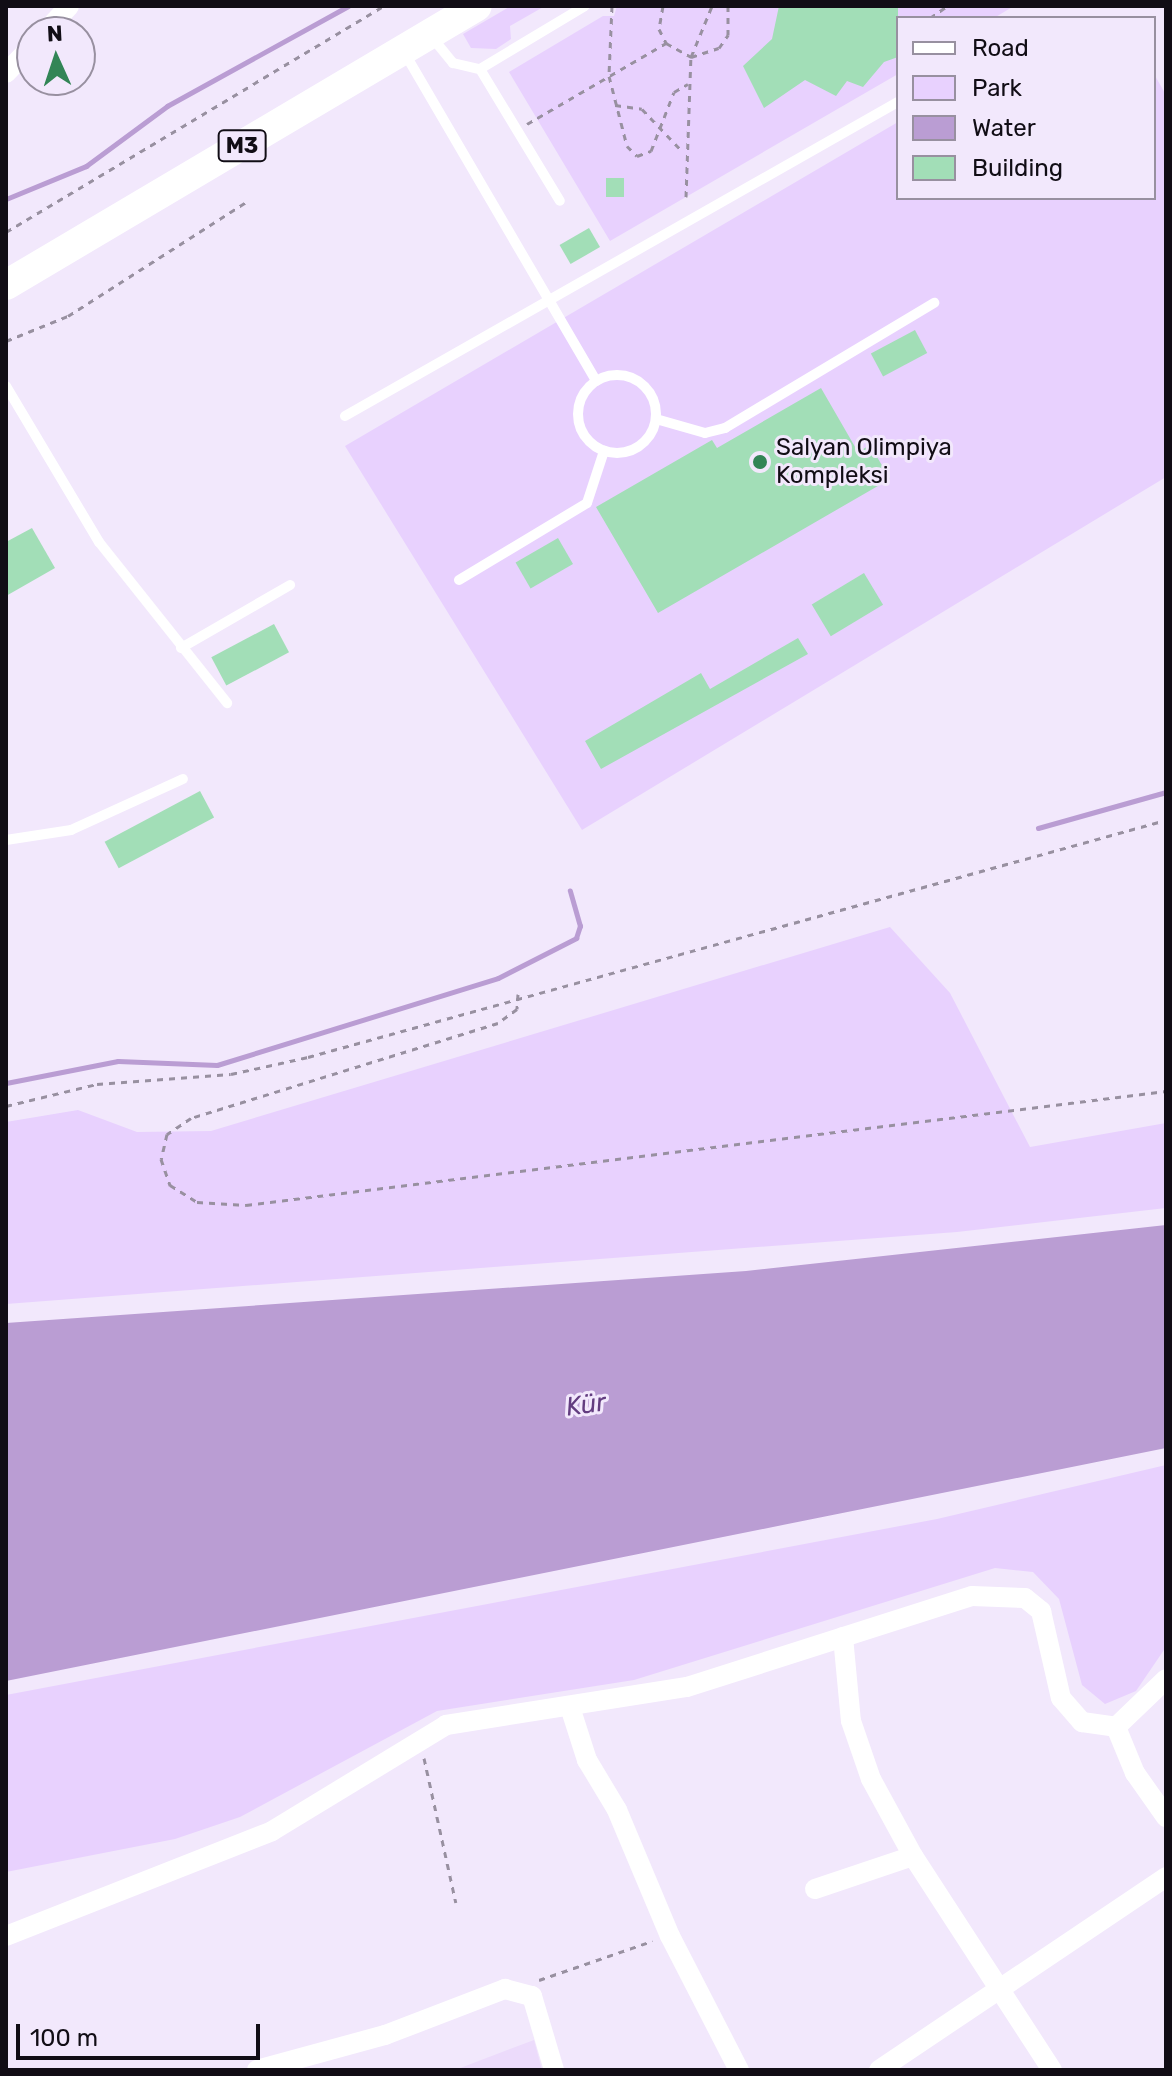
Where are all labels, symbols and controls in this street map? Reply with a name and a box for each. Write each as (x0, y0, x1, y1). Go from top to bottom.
north arrow (16, 16, 96, 96)
legend (896, 16, 1156, 200)
text: N (46, 20, 63, 47)
text: Road (972, 34, 1029, 62)
text: Park (972, 74, 1022, 102)
text: Water (972, 114, 1036, 142)
road number: M3 (216, 128, 268, 164)
text: Building (972, 154, 1063, 182)
place label: Salyan Olimpiya Kompleksi (776, 434, 952, 490)
marker: Salyan Olimpiya Kompleksi (751, 453, 769, 471)
water label: Kür (564, 1387, 608, 1423)
scale bar (20, 2008, 264, 2058)
text: 100 m (30, 2024, 98, 2052)

